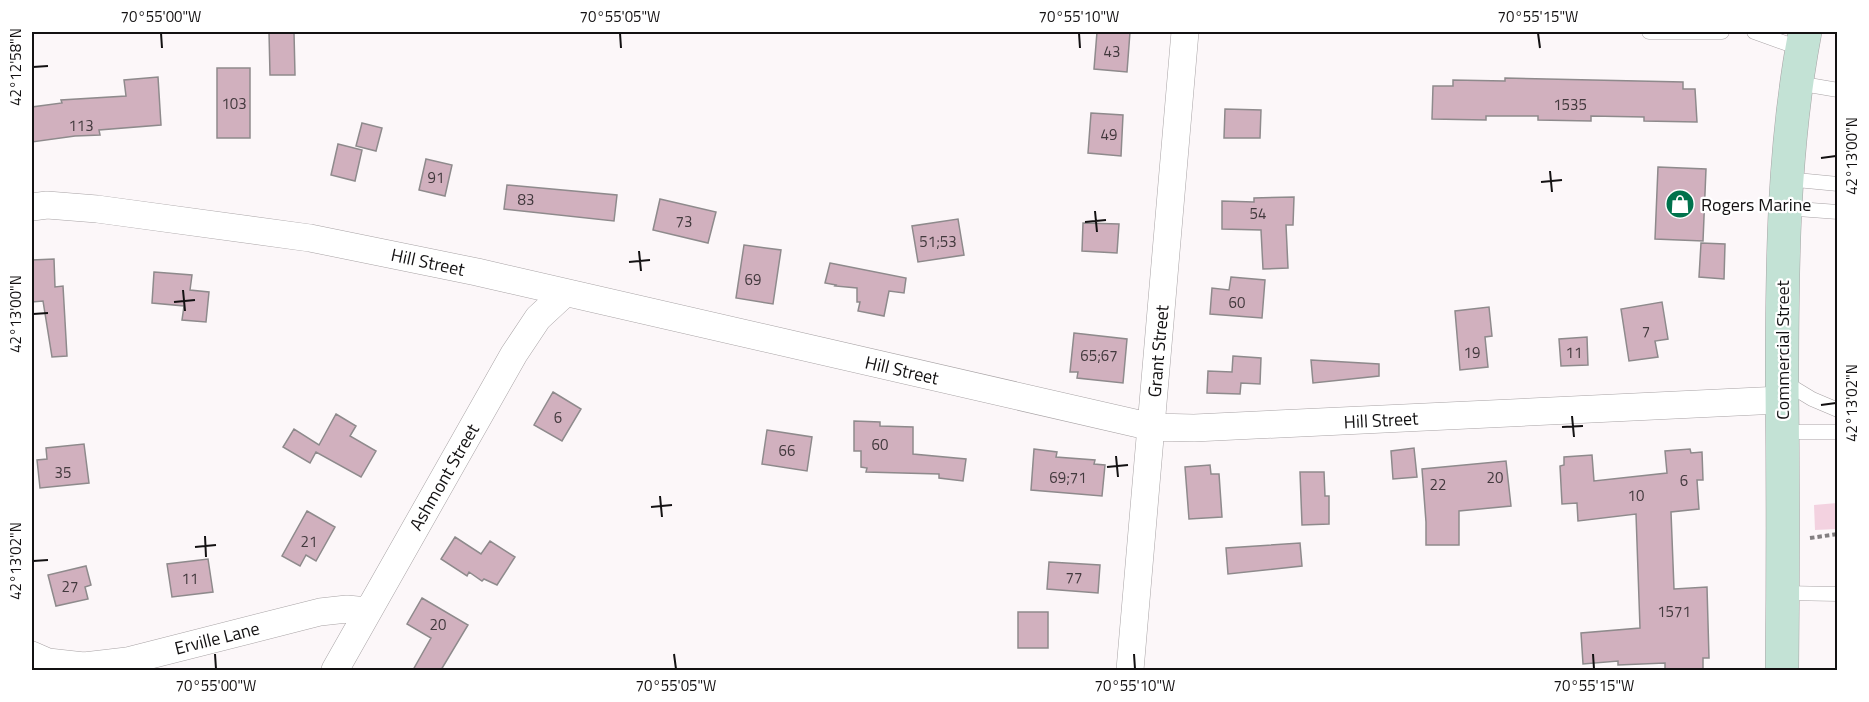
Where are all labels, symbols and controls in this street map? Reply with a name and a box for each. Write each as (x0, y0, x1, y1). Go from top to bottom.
text: 70°55'00"W (121, 5, 201, 28)
text: 70°55'05"W (580, 5, 660, 28)
text: 70°55'10"W (1039, 5, 1119, 28)
text: 70°55'15"W (1498, 5, 1578, 28)
text: 42°12'58"N (4, 28, 27, 106)
house number: 43 (1104, 40, 1120, 63)
house number: 103 (221, 92, 247, 115)
house number: 1535 (1553, 93, 1587, 116)
house number: 113 (68, 114, 94, 137)
text: 42°13'00"N (1840, 117, 1863, 195)
house number: 49 (1101, 123, 1117, 146)
house number: 91 (428, 166, 444, 189)
house number: 83 (518, 188, 534, 211)
shop icon: Rogers Marine (1664, 188, 1696, 220)
place label: Rogers Marine (1701, 191, 1811, 218)
house number: 54 (1250, 202, 1266, 225)
house number: 73 (676, 210, 692, 233)
house number: 51;53 (919, 230, 957, 253)
street label: Hill Street (389, 241, 468, 283)
house number: 69 (745, 268, 761, 291)
text: 42°13'00"N (4, 275, 27, 353)
street label: Commercial Street (1769, 279, 1796, 420)
house number: 60 (1229, 291, 1245, 314)
street label: Grant Street (1141, 303, 1176, 398)
house number: 7 (1642, 320, 1650, 343)
house number: 19 (1464, 341, 1480, 364)
house number: 11 (1566, 341, 1582, 364)
house number: 65;67 (1080, 344, 1118, 367)
street label: Hill Street (863, 348, 942, 392)
text: 42°13'02"N (1840, 364, 1863, 442)
street label: Hill Street (1343, 405, 1420, 435)
house number: 6 (554, 406, 562, 429)
street label: Ashmont Street (402, 418, 486, 536)
house number: 60 (872, 433, 888, 456)
house number: 66 (779, 439, 795, 462)
house number: 35 (55, 461, 71, 484)
house number: 69;71 (1049, 466, 1087, 489)
house number: 20 (1487, 466, 1503, 489)
house number: 6 (1680, 469, 1688, 492)
house number: 22 (1430, 473, 1446, 496)
house number: 10 (1628, 484, 1644, 507)
text: 42°13'02"N (4, 522, 27, 600)
house number: 21 (301, 530, 317, 553)
house number: 77 (1066, 566, 1082, 589)
house number: 11 (182, 567, 198, 590)
house number: 27 (62, 575, 78, 598)
house number: 1571 (1657, 600, 1691, 623)
house number: 20 (430, 613, 446, 636)
street label: Erville Lane (172, 614, 262, 662)
text: 70°55'00"W (176, 674, 256, 697)
text: 70°55'05"W (636, 674, 716, 697)
text: 70°55'10"W (1095, 674, 1175, 697)
text: 70°55'15"W (1554, 674, 1634, 697)

